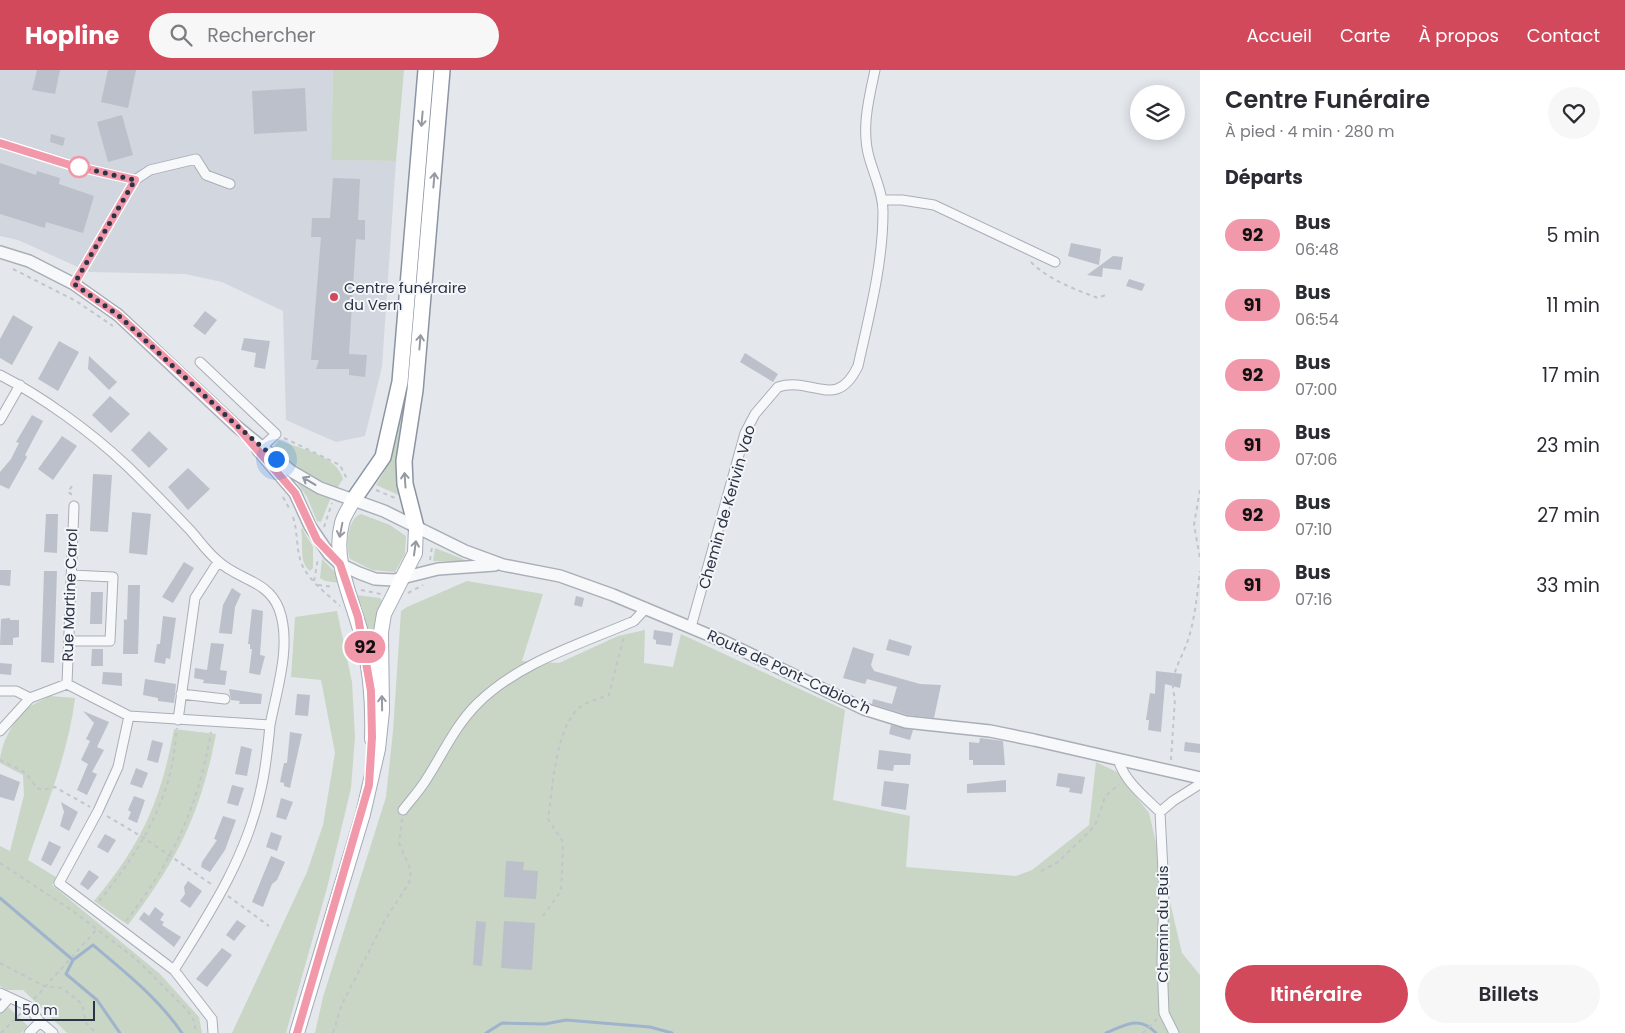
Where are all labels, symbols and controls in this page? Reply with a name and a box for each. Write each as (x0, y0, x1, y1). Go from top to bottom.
search box (149, 13, 499, 58)
text: Hopline (25, 19, 119, 52)
icon: search (167, 21, 195, 49)
text: Rechercher (207, 22, 316, 49)
text: Accueil (1246, 23, 1312, 48)
text: Carte (1340, 23, 1390, 48)
text: À propos (1418, 23, 1499, 48)
text: Contact (1527, 23, 1600, 48)
text: Centre Funéraire (1225, 83, 1430, 116)
map controls (1130, 85, 1185, 140)
button: layers (1130, 85, 1185, 140)
button: heart (1548, 87, 1600, 139)
one-way arrow (417, 110, 427, 126)
text: À pied · 4 min · 280 m (1225, 120, 1395, 143)
unlabelled marker (68, 156, 90, 178)
text: Départs (1225, 164, 1303, 191)
one-way arrow (429, 172, 438, 188)
text: Bus (1295, 209, 1331, 236)
text: 92 (1242, 222, 1263, 247)
text: 5 min (1547, 222, 1600, 249)
text: 06:48 (1295, 238, 1339, 261)
place label: Centre funéraire du Vern (344, 277, 467, 315)
text: Bus (1295, 279, 1331, 306)
marker: Centre funéraire du Vern (328, 291, 340, 303)
text: 91 (1244, 292, 1261, 317)
text: 11 min (1546, 292, 1600, 319)
text: 06:54 (1295, 308, 1339, 331)
one-way arrow (415, 334, 425, 350)
text: Bus (1295, 349, 1331, 376)
text: 92 (1242, 362, 1263, 387)
text: 17 min (1542, 362, 1600, 389)
text: 07:00 (1295, 378, 1337, 401)
text: Bus (1295, 419, 1331, 446)
street label: Chemin de Kerivin Vao (693, 422, 760, 591)
text: 91 (1244, 432, 1261, 457)
text: 23 min (1536, 432, 1600, 459)
your location (264, 447, 289, 472)
text: 07:06 (1295, 448, 1337, 471)
one-way arrow (401, 472, 410, 488)
one-way arrow (302, 476, 316, 486)
text: Bus (1295, 489, 1331, 516)
text: 92 (1242, 502, 1263, 527)
text: 27 min (1537, 502, 1600, 529)
text: 07:10 (1295, 518, 1332, 541)
one-way arrow (335, 522, 345, 538)
street label: Rue Martine Carol (57, 528, 82, 662)
one-way arrow (410, 540, 420, 556)
text: Bus (1295, 559, 1331, 586)
text: 91 (1244, 572, 1261, 597)
text: 33 min (1536, 572, 1600, 599)
text: 07:16 (1295, 588, 1332, 611)
street label: Route de Pont-Cabioc'h (704, 624, 874, 719)
line badge: 92 (342, 631, 388, 663)
text: 92 (354, 634, 376, 659)
one-way arrow (377, 695, 387, 711)
street label: Chemin du Buis (1152, 865, 1173, 983)
button: Itinéraire (1225, 965, 1408, 1023)
button: Billets (1418, 965, 1600, 1023)
scale bar (15, 998, 95, 1021)
text: 50 m (22, 1000, 58, 1020)

